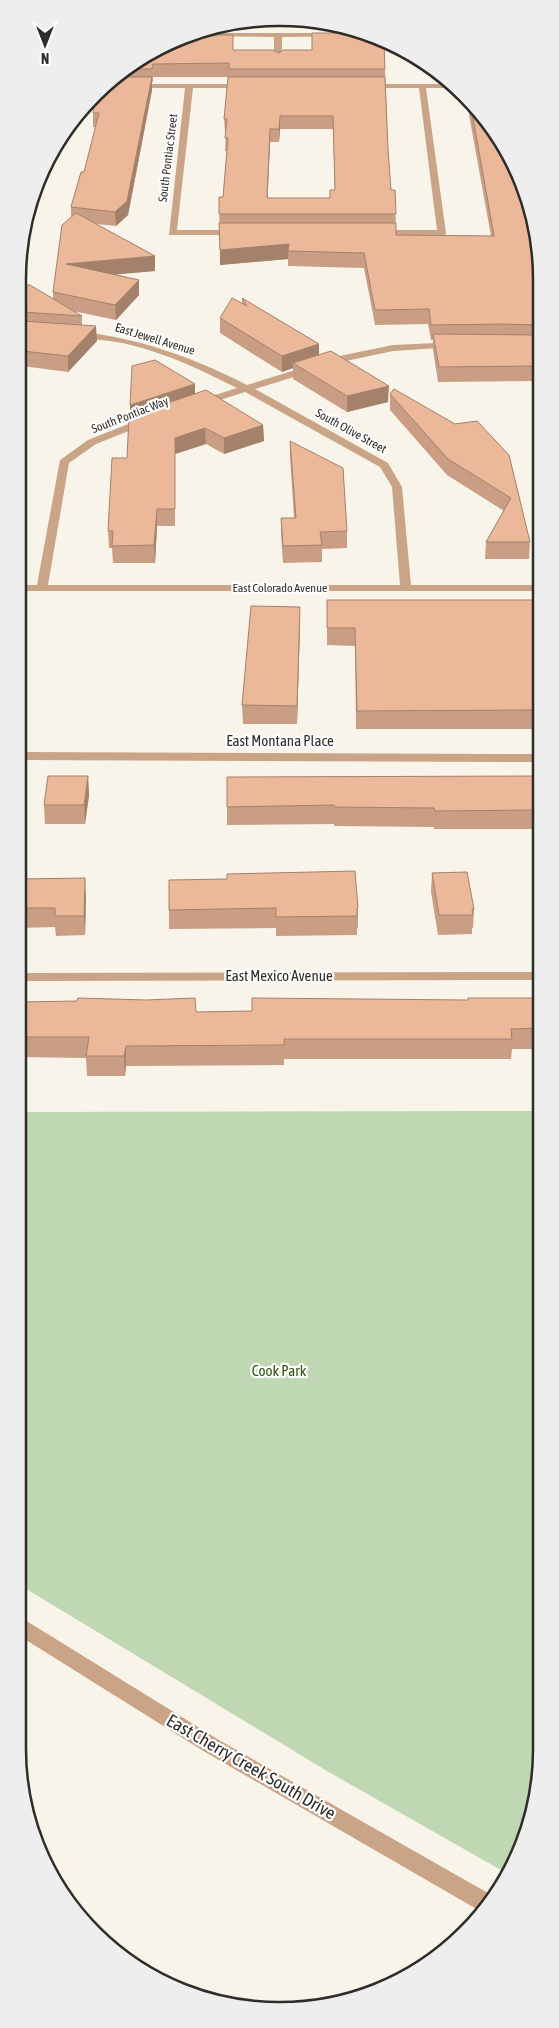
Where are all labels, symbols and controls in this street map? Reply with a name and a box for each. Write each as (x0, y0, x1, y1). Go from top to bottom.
north arrow (20, 20, 70, 70)
text: N (41, 50, 49, 66)
street label: South Pontiac Street (156, 113, 180, 203)
street label: East Jewell Avenue (113, 320, 197, 358)
street label: South Pontiac Way (90, 394, 171, 436)
street label: South Olive Street (313, 406, 389, 456)
street label: East Colorado Avenue (233, 581, 327, 595)
street label: East Montana Place (226, 732, 334, 749)
street label: East Mexico Avenue (225, 967, 333, 984)
park label: Cook Park (252, 1362, 307, 1379)
street label: East Cherry Creek South Drive (163, 1710, 339, 1824)

